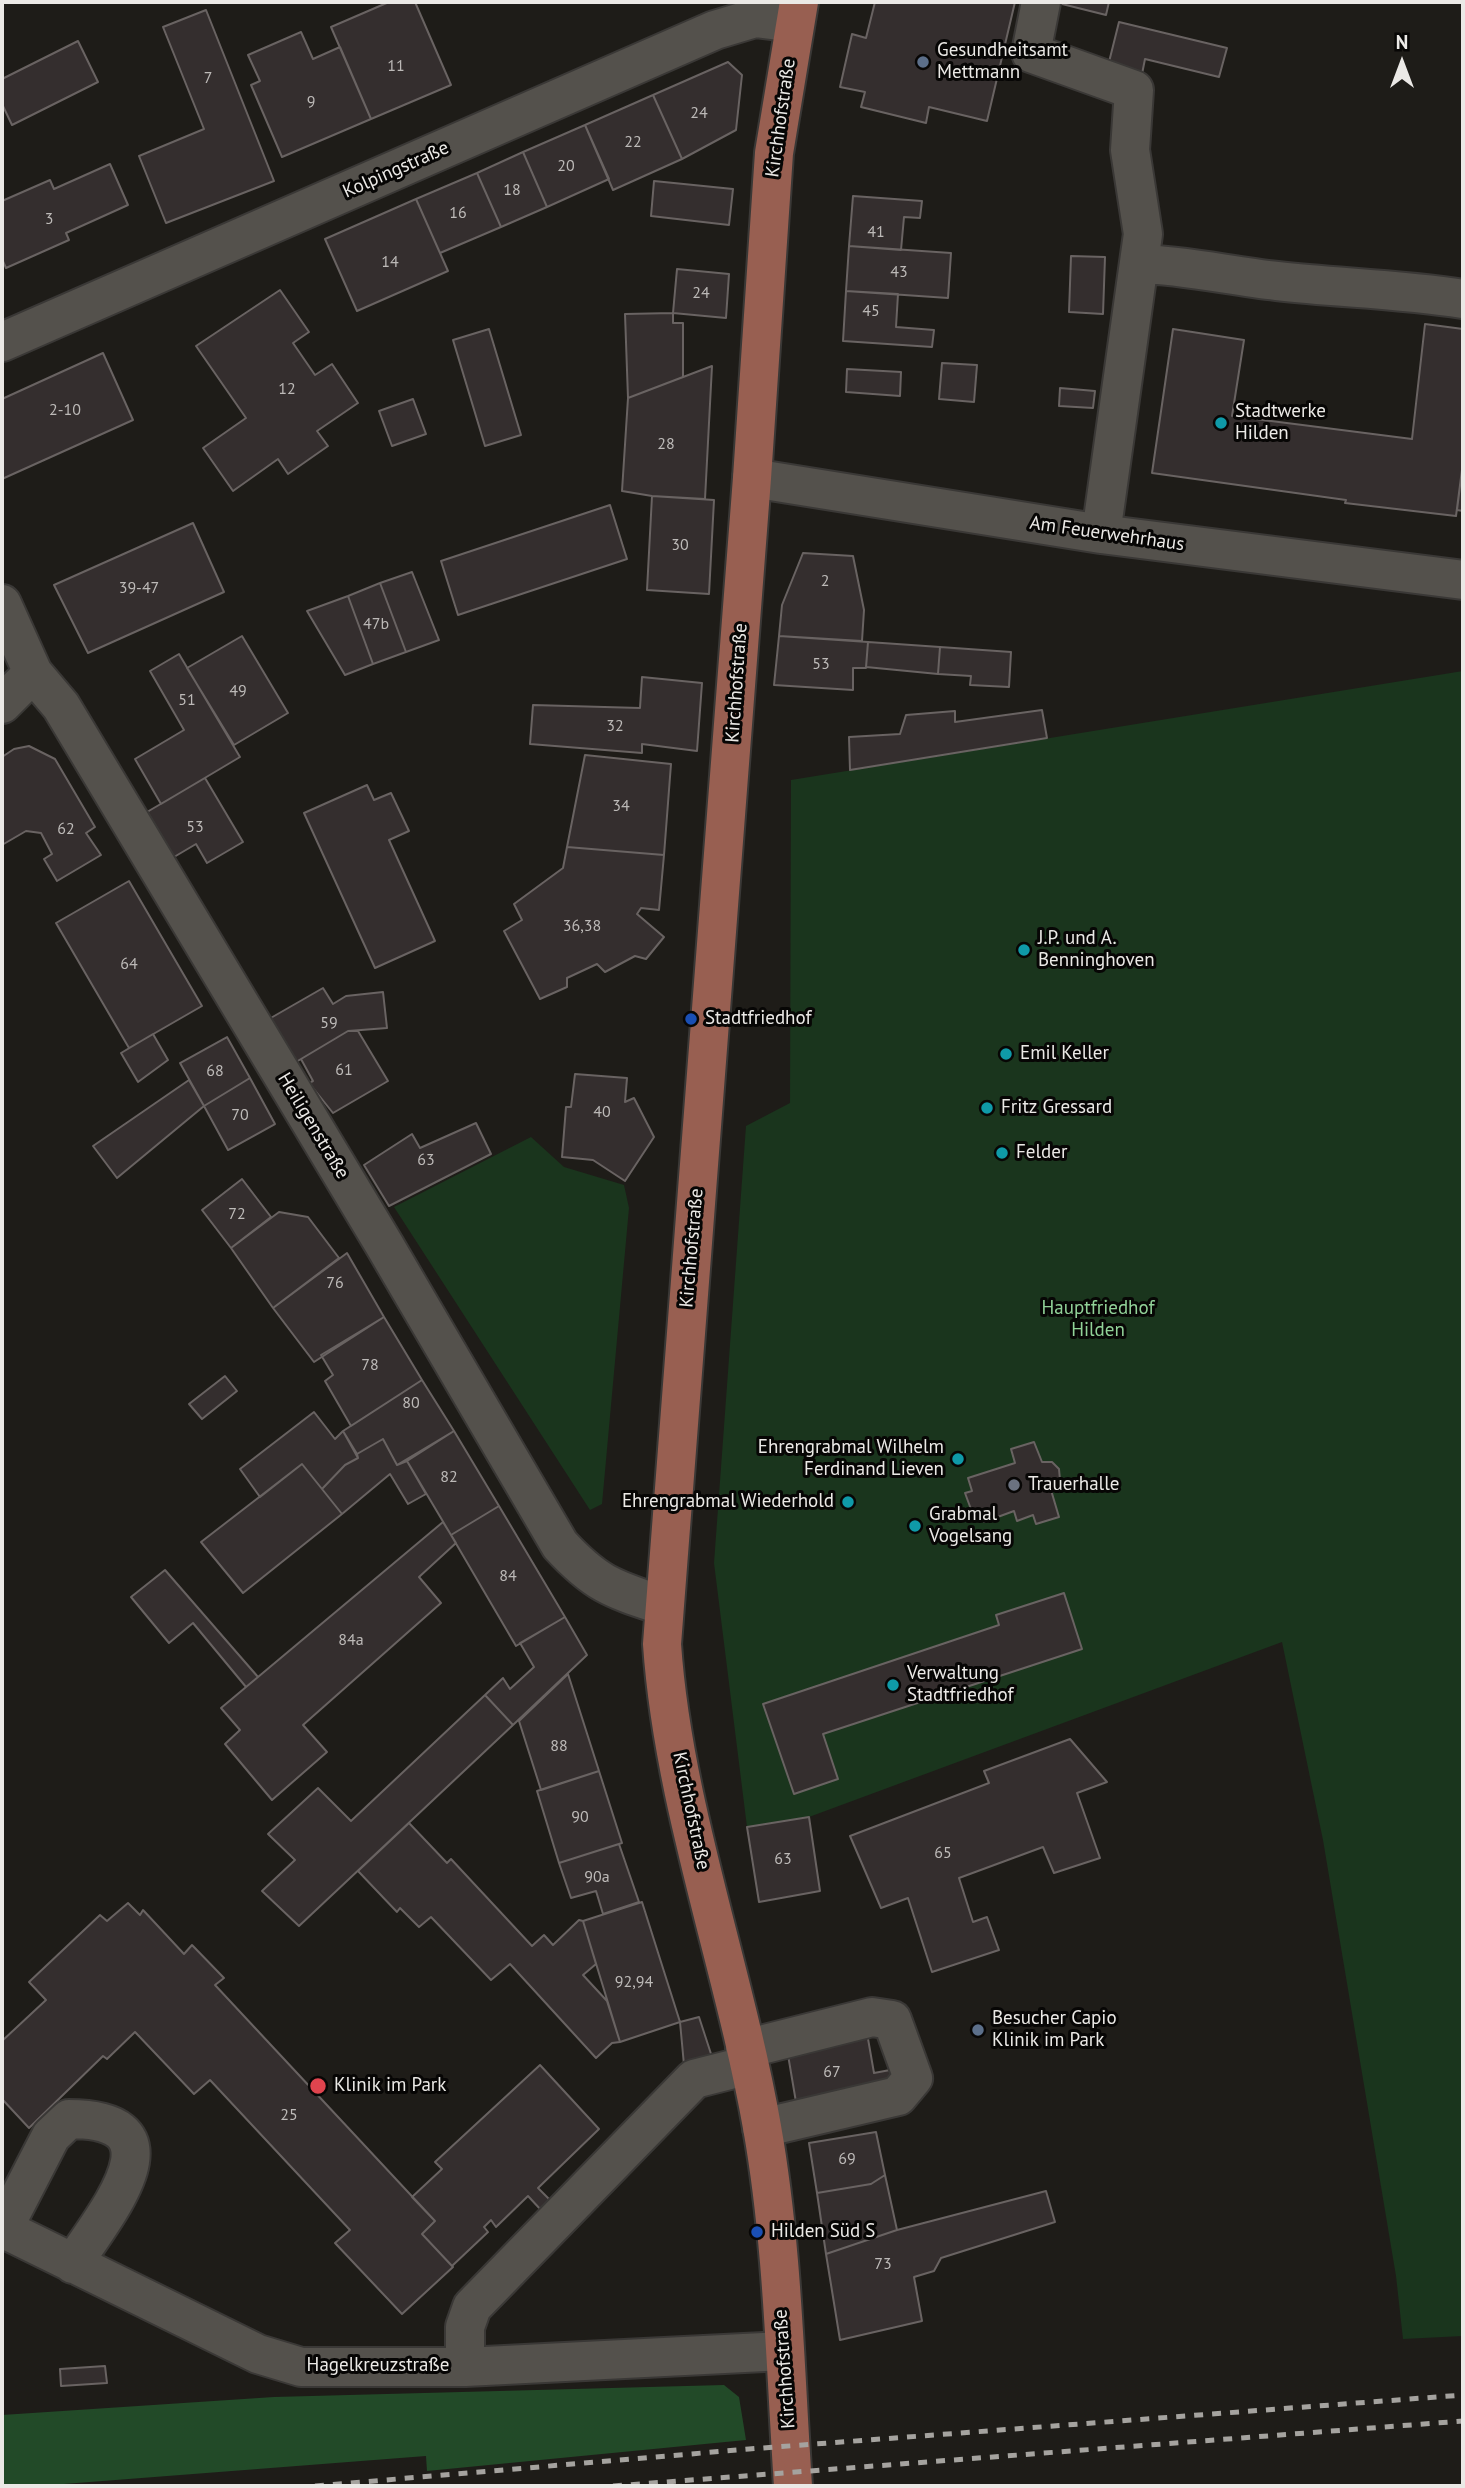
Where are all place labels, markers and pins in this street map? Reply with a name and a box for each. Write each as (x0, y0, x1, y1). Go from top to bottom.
place label: Gesundheitsamt Mettmann (937, 40, 1068, 84)
marker: Gesundheitsamt Mettmann (915, 54, 931, 70)
place label: Stadtwerke Hilden (1235, 401, 1326, 445)
marker: Stadtwerke Hilden (1213, 415, 1229, 431)
place label: J.P. und A. Benninghoven (1038, 928, 1155, 972)
marker: J.P. und A. Benninghoven (1016, 942, 1032, 958)
place label: Stadtfriedhof (705, 1008, 812, 1030)
marker: Stadtfriedhof (683, 1011, 699, 1027)
place label: Emil Keller (1020, 1043, 1109, 1065)
marker: Emil Keller (998, 1046, 1014, 1062)
place label: Fritz Gressard (1001, 1097, 1112, 1119)
marker: Fritz Gressard (979, 1100, 995, 1116)
place label: Felder (1016, 1142, 1067, 1164)
marker: Felder (994, 1145, 1010, 1161)
place label: Ehrengrabmal Wilhelm Ferdinand Lieven (758, 1437, 944, 1481)
marker: Ehrengrabmal Wilhelm Ferdinand Lieven (950, 1451, 966, 1467)
place label: Trauerhalle (1028, 1474, 1119, 1496)
marker: Trauerhalle (1006, 1477, 1022, 1493)
place label: Ehrengrabmal Wiederhold (622, 1491, 834, 1513)
marker: Ehrengrabmal Wiederhold (840, 1494, 856, 1510)
place label: Grabmal Vogelsang (929, 1504, 1012, 1548)
marker: Grabmal Vogelsang (907, 1518, 923, 1534)
place label: Verwaltung Stadtfriedhof (907, 1663, 1014, 1707)
marker: Verwaltung Stadtfriedhof (885, 1677, 901, 1693)
place label: Besucher Capio Klinik im Park (992, 2008, 1117, 2052)
marker: Besucher Capio Klinik im Park (970, 2022, 986, 2038)
place label: Klinik im Park (334, 2075, 446, 2097)
marker: Klinik im Park (308, 2076, 328, 2096)
place label: Hilden Süd S (771, 2221, 875, 2243)
marker: Hilden Süd S (749, 2224, 765, 2240)

